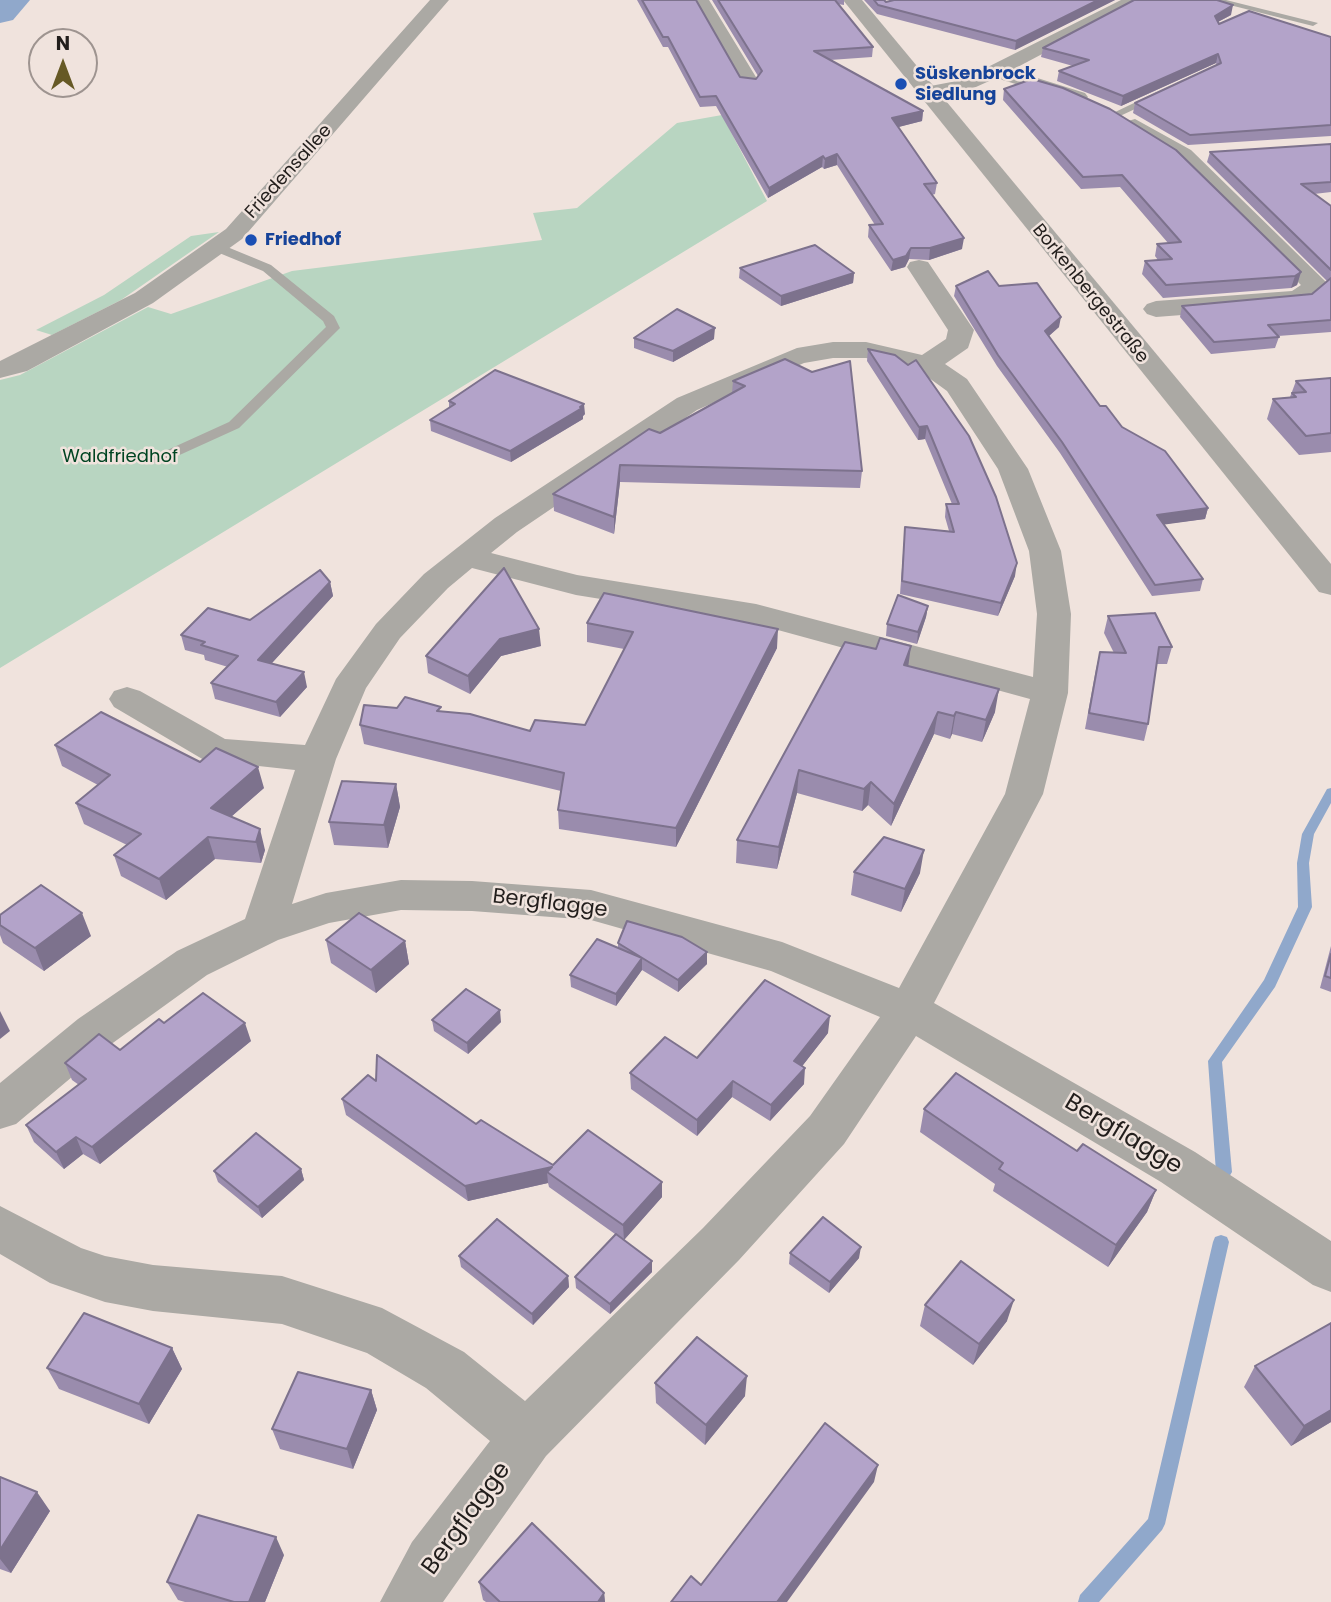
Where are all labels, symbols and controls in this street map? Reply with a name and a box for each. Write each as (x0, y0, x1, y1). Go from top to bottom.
north arrow (28, 28, 98, 98)
text: N (56, 30, 70, 57)
place label: Süskenbrock Siedlung (915, 63, 1036, 106)
marker: Süskenbrock Siedlung (893, 76, 909, 92)
street label: Friedensallee (241, 121, 337, 223)
street label: Borkenbergestraße (1027, 220, 1153, 368)
place label: Friedhof (265, 229, 341, 251)
marker: Friedhof (243, 232, 259, 248)
park label: Waldfriedhof (62, 446, 178, 468)
street label: Bergflagge (491, 884, 609, 924)
street label: Bergflagge (1059, 1089, 1187, 1181)
street label: Bergflagge (417, 1457, 517, 1581)

